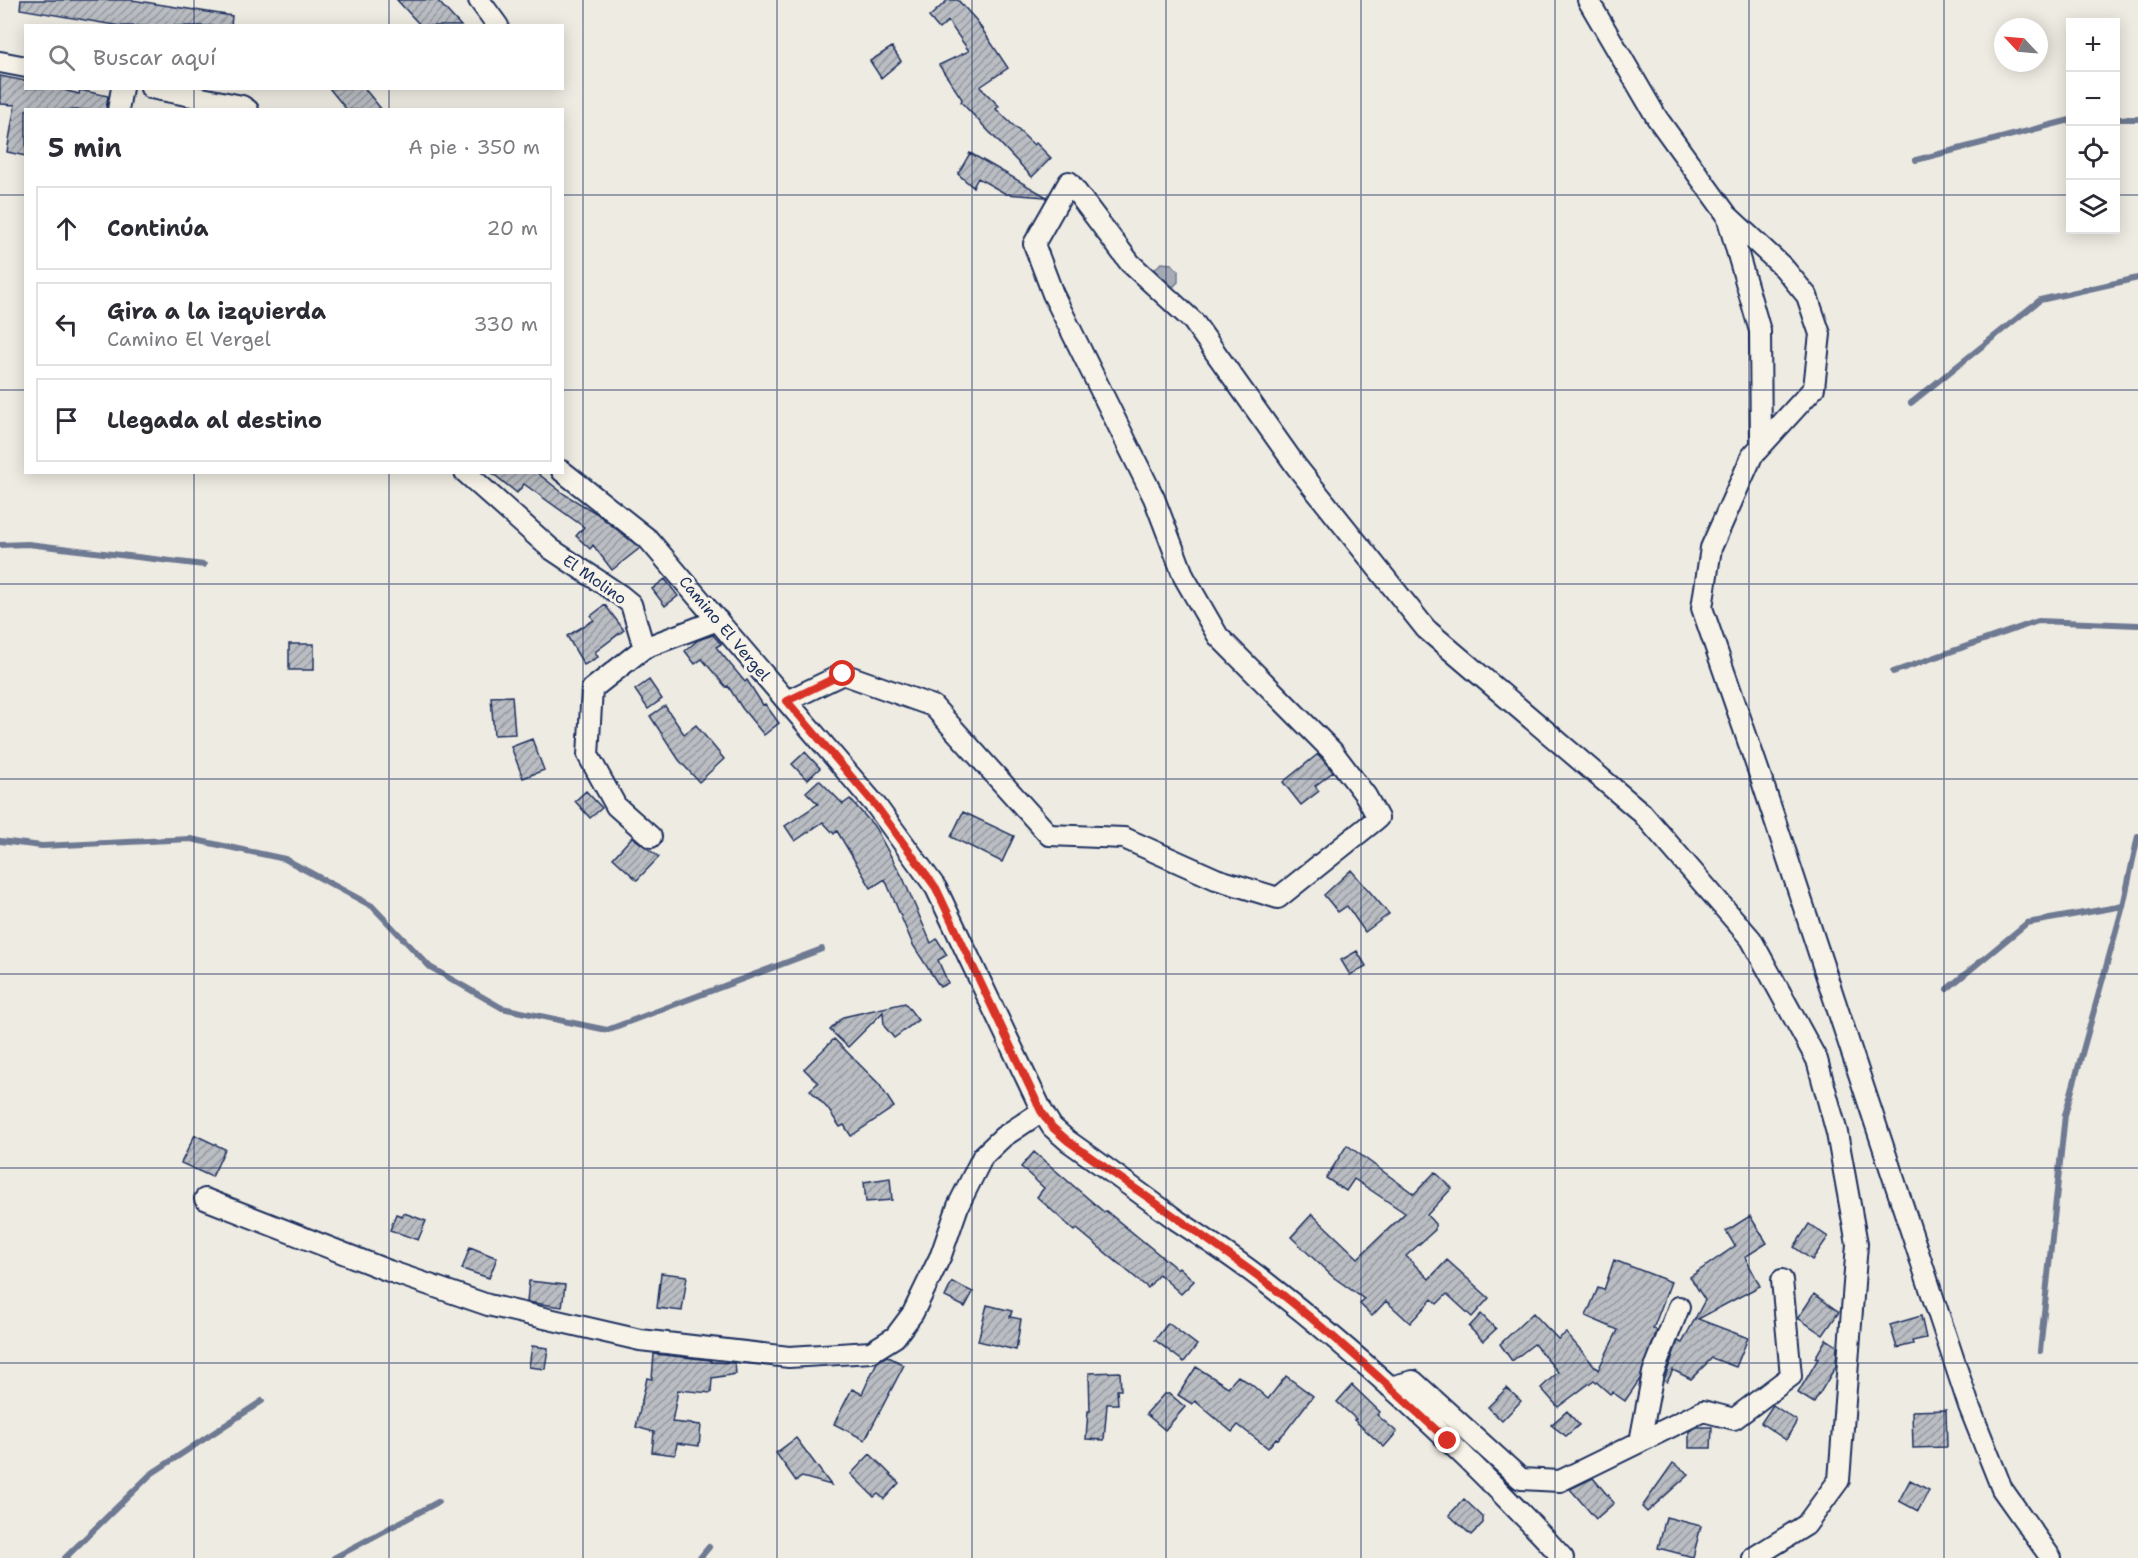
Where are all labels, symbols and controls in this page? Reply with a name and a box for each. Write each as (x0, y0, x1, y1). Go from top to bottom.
north arrow (1994, 18, 2048, 72)
map controls (2066, 18, 2120, 234)
button: + (2066, 18, 2120, 72)
search box (24, 24, 564, 90)
icon: search (45, 41, 78, 74)
text: Buscar aquí (93, 43, 216, 72)
button: − (2066, 72, 2120, 126)
button: locate (2066, 126, 2120, 180)
text: 5 min (48, 130, 122, 165)
text: A pie · 350 m (408, 134, 540, 160)
button: layers (2066, 180, 2120, 234)
icon: ahead (50, 212, 83, 245)
text: Continúa (107, 214, 209, 243)
text: 20 m (487, 215, 538, 241)
text: Gira a la izquierda (107, 297, 326, 326)
icon: left (50, 308, 83, 341)
text: 330 m (474, 311, 538, 337)
text: Camino El Vergel (107, 326, 271, 352)
icon: arrive (50, 404, 83, 437)
text: Llegada al destino (107, 406, 322, 435)
street label: El Molino (559, 550, 631, 609)
street label: Camino El Vergel (674, 571, 775, 685)
route start (829, 660, 855, 686)
route end (1434, 1427, 1460, 1453)

